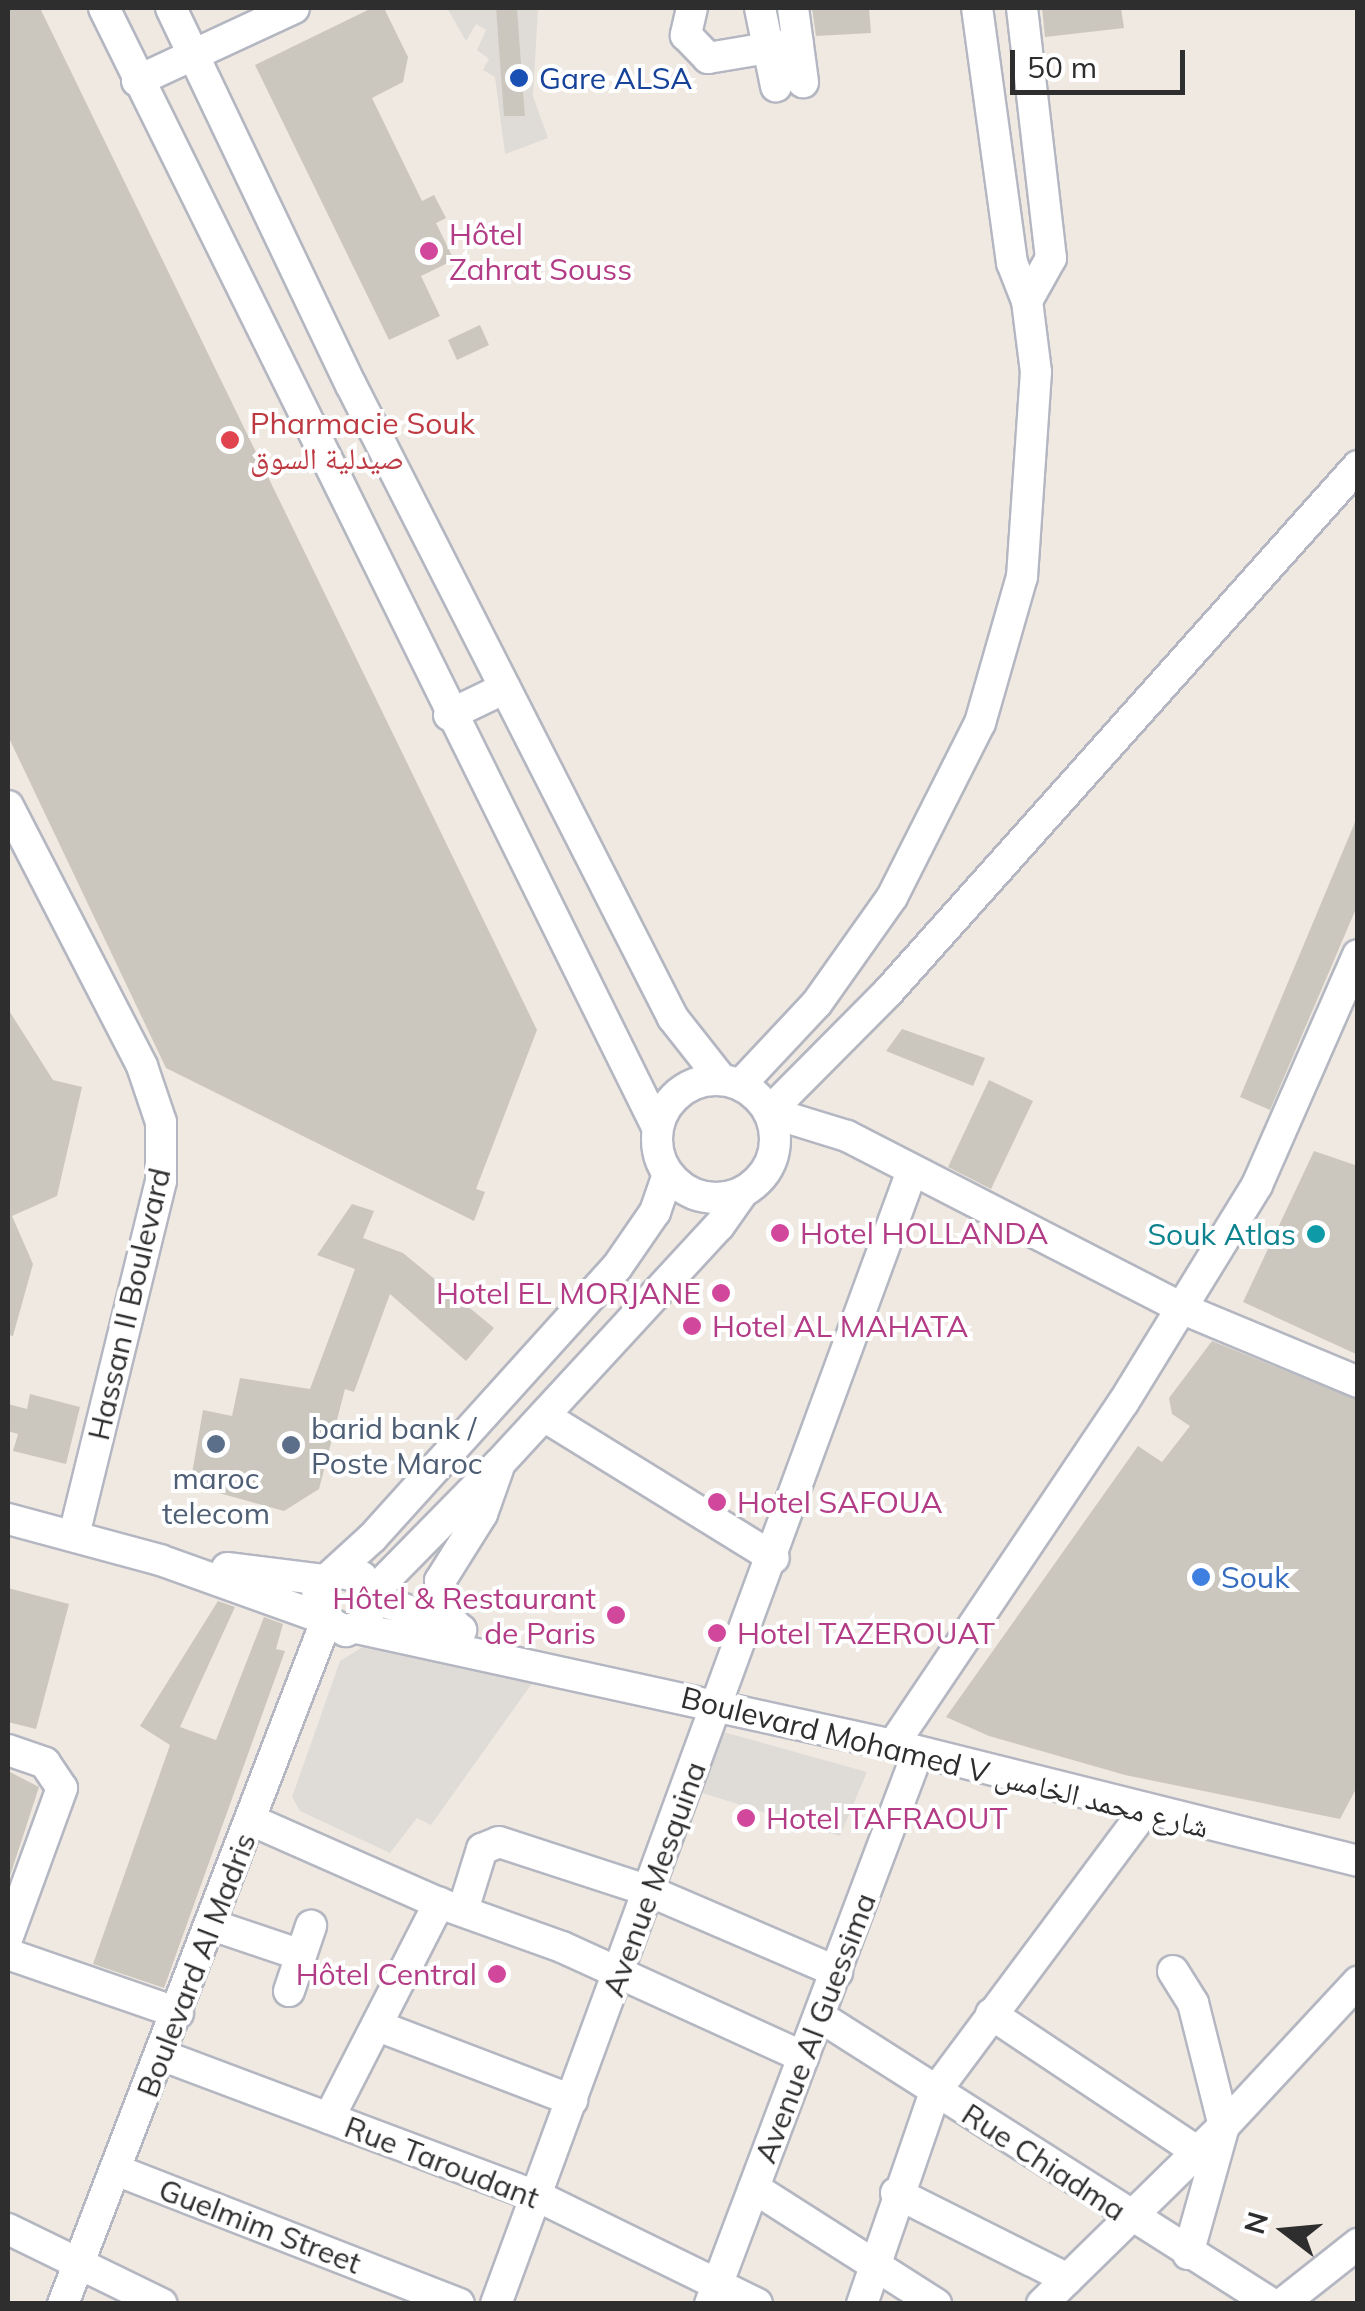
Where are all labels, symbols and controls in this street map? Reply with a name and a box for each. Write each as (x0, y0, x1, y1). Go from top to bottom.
scale bar (1015, 30, 1190, 92)
text: 50 m (1027, 48, 1097, 86)
place label: Gare ALSA (539, 60, 692, 96)
marker: Gare ALSA (508, 67, 530, 89)
place label: Hôtel Zahrat Souss (449, 216, 632, 286)
marker: Hôtel Zahrat Souss (418, 240, 440, 262)
place label: Pharmacie Souk صيدلية السوق (250, 405, 475, 476)
marker: Pharmacie Souk صيدلية السوق (219, 429, 241, 451)
street label: Hassan II Boulevard (80, 1165, 178, 1443)
place label: Hotel HOLLANDA (800, 1215, 1048, 1251)
place label: Souk Atlas (1147, 1216, 1296, 1252)
marker: Hotel HOLLANDA (769, 1222, 791, 1244)
marker: Souk Atlas (1305, 1223, 1327, 1245)
place label: Hotel EL MORJANE (436, 1275, 701, 1311)
marker: Hotel EL MORJANE (710, 1282, 732, 1304)
place label: Hotel AL MAHATA (712, 1308, 968, 1344)
marker: Hotel AL MAHATA (681, 1315, 703, 1337)
place label: barid bank / Poste Maroc (311, 1410, 483, 1480)
marker: maroc telecom (205, 1433, 227, 1455)
marker: barid bank / Poste Maroc (280, 1434, 302, 1456)
place label: maroc telecom (162, 1460, 270, 1530)
place label: Hotel SAFOUA (737, 1484, 943, 1520)
marker: Hotel SAFOUA (706, 1491, 728, 1513)
place label: Souk (1221, 1559, 1290, 1595)
marker: Souk (1190, 1566, 1212, 1588)
place label: Hôtel & Restaurant de Paris (332, 1580, 596, 1650)
marker: Hôtel & Restaurant de Paris (605, 1604, 627, 1626)
place label: Hotel TAZEROUAT (737, 1615, 995, 1651)
marker: Hotel TAZEROUAT (706, 1622, 728, 1644)
street label: Boulevard Mohamed V شارع محمد الخامس (678, 1679, 1212, 1845)
street label: Avenue Mesquina (595, 1757, 713, 2001)
place label: Hotel TAFRAOUT (766, 1800, 1008, 1836)
marker: Hotel TAFRAOUT (735, 1807, 757, 1829)
street label: Boulevard Al Madris (129, 1828, 263, 2102)
street label: Avenue Al Guessima (747, 1888, 883, 2168)
place label: Hôtel Central (296, 1956, 477, 1992)
marker: Hôtel Central (486, 1963, 508, 1985)
street label: Rue Chiadma (955, 2096, 1133, 2228)
street label: Rue Taroudant (340, 2108, 544, 2216)
street label: Guelmim Street (154, 2171, 366, 2281)
north arrow (1235, 2181, 1335, 2281)
text: N (1236, 2208, 1275, 2238)

